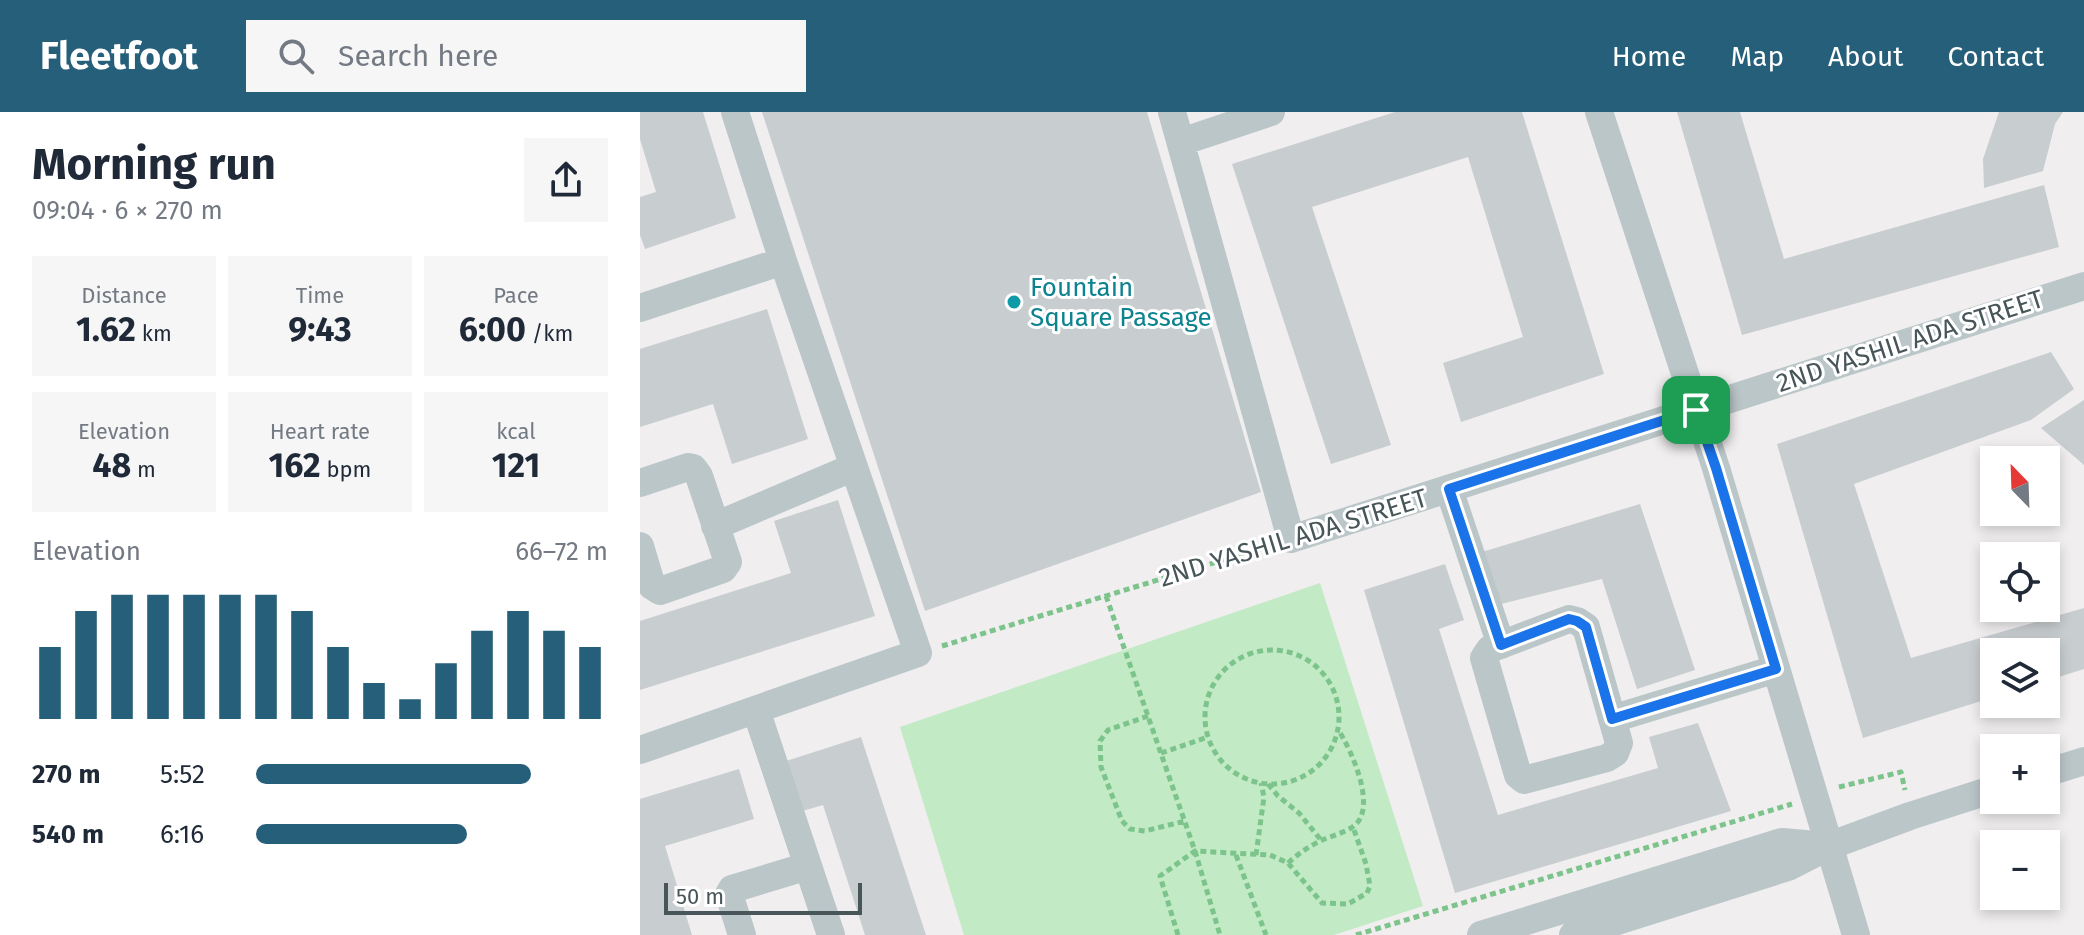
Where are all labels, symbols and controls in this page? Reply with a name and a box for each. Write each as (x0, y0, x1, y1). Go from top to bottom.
search box (246, 20, 806, 92)
text: Fleetfoot (40, 33, 198, 79)
icon: search (274, 34, 318, 78)
text: Search here (338, 38, 498, 74)
text: Home (1612, 40, 1686, 73)
text: Map (1730, 40, 1784, 73)
text: About (1828, 40, 1903, 73)
text: Contact (1947, 40, 2044, 73)
text: Morning run (32, 138, 276, 191)
button: share (524, 138, 608, 222)
text: 09:04 · 6 × 270 m (32, 195, 223, 226)
place label: Fountain Square Passage (1030, 272, 1212, 333)
text: Distance (81, 282, 167, 309)
text: Time (296, 282, 344, 309)
text: Pace (493, 282, 539, 309)
street label: 2ND YASHIL ADA STREET (1773, 283, 2048, 399)
marker: Fountain Square Passage (1005, 293, 1023, 311)
text: 1.62 (76, 309, 136, 350)
text: 9:43 (288, 309, 352, 350)
text: 6:00 (459, 309, 526, 350)
text: km (136, 320, 172, 347)
text: /km (526, 320, 573, 347)
pin (1662, 376, 1730, 444)
icon: arrive (1674, 388, 1718, 432)
text: Elevation (78, 418, 170, 445)
text: Heart rate (270, 418, 370, 445)
text: kcal (496, 418, 536, 445)
text: 48 (92, 445, 131, 486)
text: 162 (269, 445, 321, 486)
text: 121 (492, 445, 540, 486)
north arrow (1980, 446, 2060, 526)
map controls (1980, 446, 2060, 910)
text: m (131, 456, 156, 483)
text: bpm (321, 456, 371, 483)
street label: 2ND YASHIL ADA STREET (1155, 482, 1431, 594)
text: Elevation (32, 536, 141, 567)
text: 66–72 m (515, 536, 608, 567)
button: locate (1980, 542, 2060, 622)
button: layers (1980, 638, 2060, 718)
button: + (1980, 734, 2060, 814)
text: 270 m (32, 759, 100, 790)
text: 5:52 (160, 759, 205, 790)
text: 540 m (32, 819, 104, 850)
text: 6:16 (160, 819, 204, 850)
button: − (1980, 830, 2060, 910)
scale bar (664, 879, 862, 915)
text: 50 m (676, 883, 724, 910)

